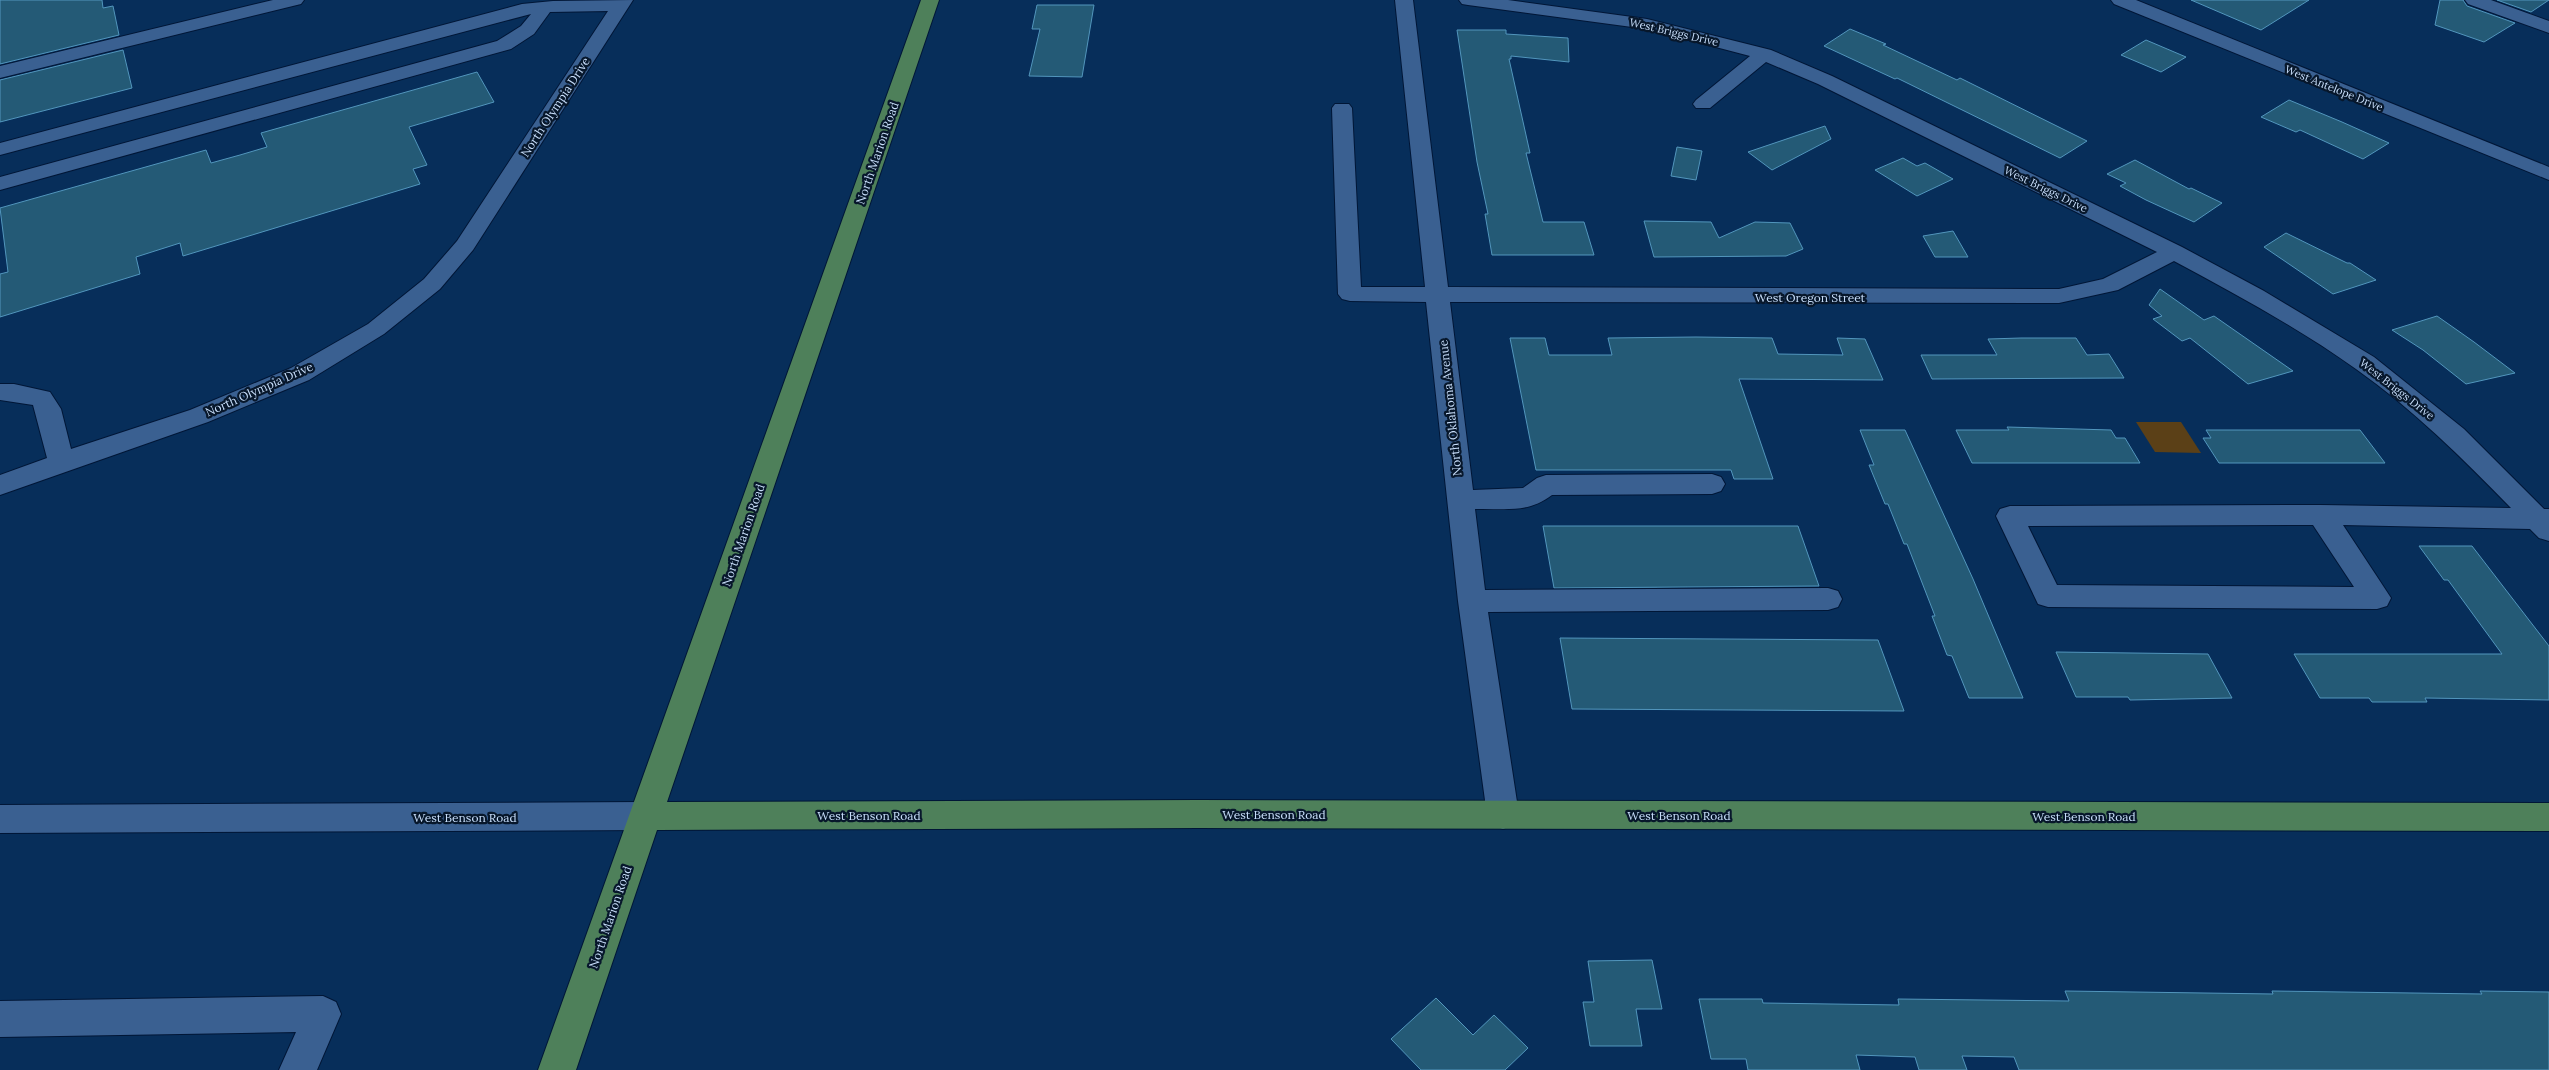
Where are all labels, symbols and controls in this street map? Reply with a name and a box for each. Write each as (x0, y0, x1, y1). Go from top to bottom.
street label: West Briggs Drive (1628, 15, 1720, 49)
street label: North Olympia Drive (517, 54, 593, 160)
street label: West Antelope Drive (2283, 62, 2385, 114)
street label: North Marion Road (852, 100, 902, 206)
street label: West Briggs Drive (2002, 163, 2090, 215)
street label: West Oregon Street (1755, 290, 1866, 305)
street label: North Oklahoma Avenue (1435, 339, 1465, 477)
street label: West Briggs Drive (2357, 355, 2437, 423)
street label: North Olympia Drive (203, 358, 315, 419)
street label: North Marion Road (718, 482, 768, 588)
street label: West Benson Road (1222, 807, 1326, 822)
street label: West Benson Road (817, 808, 921, 823)
street label: West Benson Road (1627, 808, 1731, 823)
street label: West Benson Road (2032, 809, 2136, 824)
street label: West Benson Road (413, 810, 517, 825)
street label: North Marion Road (585, 864, 635, 970)

